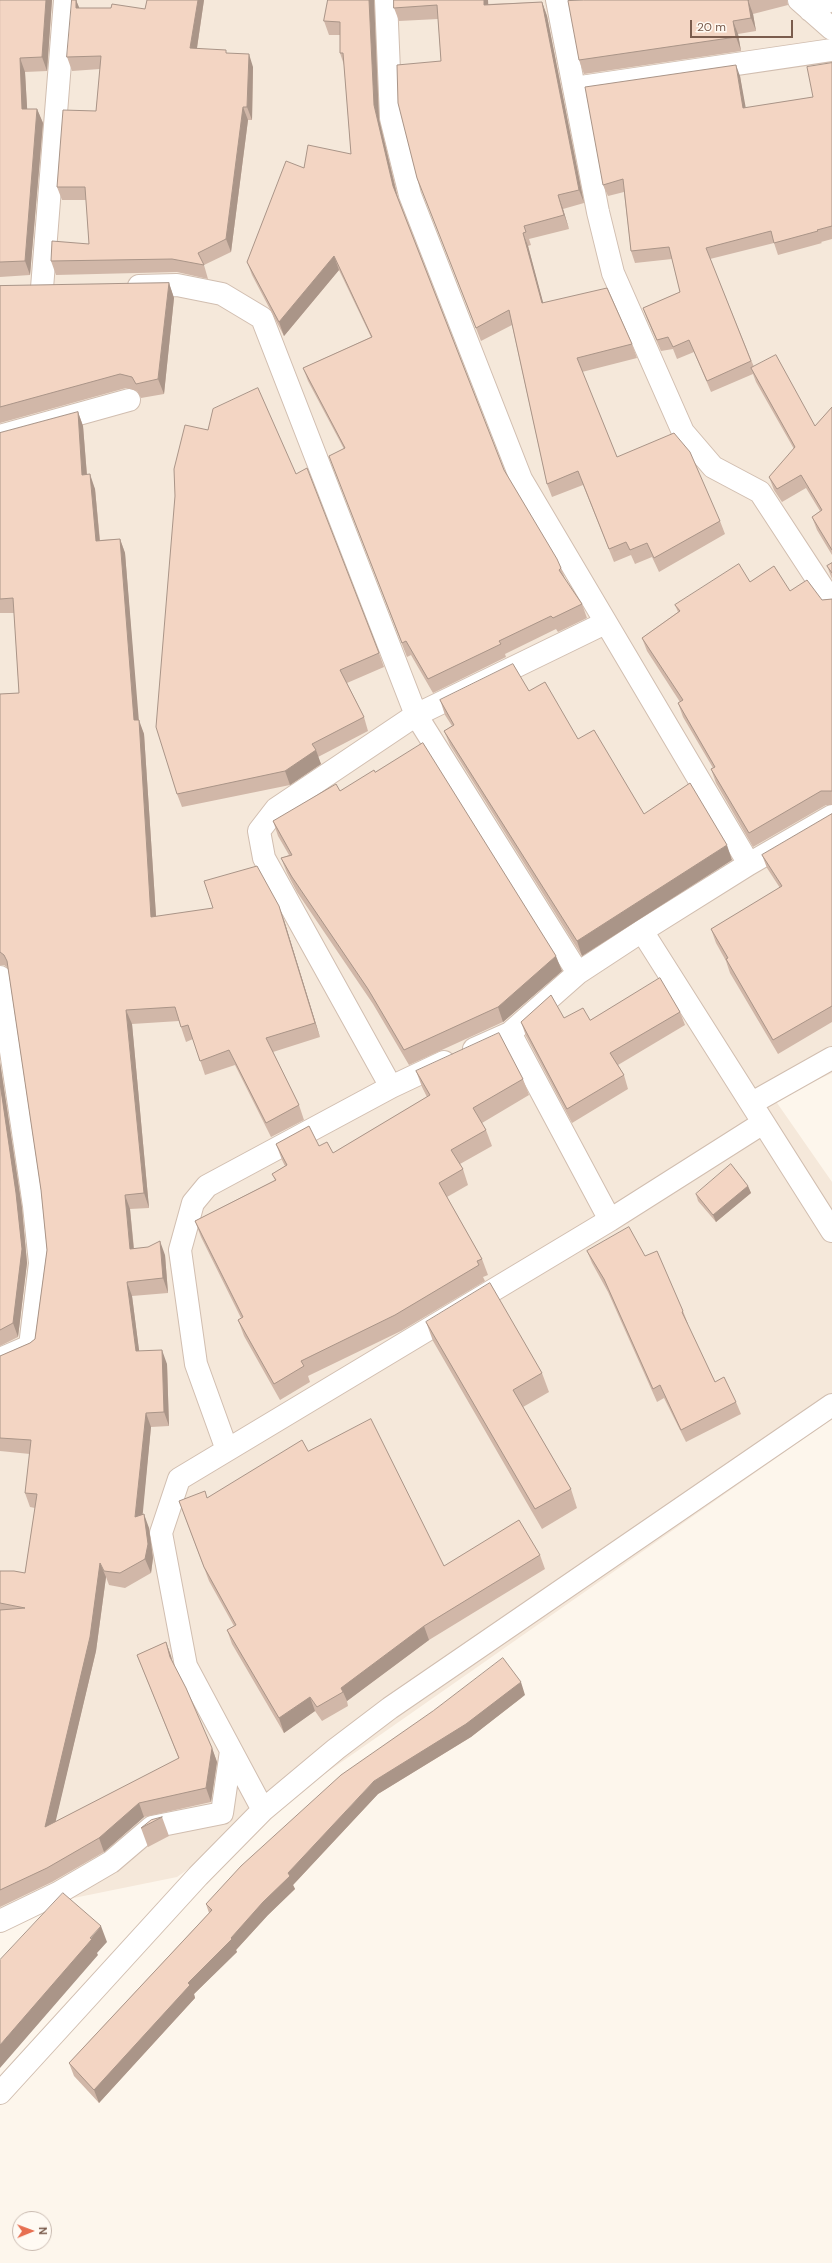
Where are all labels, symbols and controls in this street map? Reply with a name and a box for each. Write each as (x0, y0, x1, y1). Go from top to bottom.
scale bar (692, 12, 795, 38)
text: 20 m (697, 19, 726, 35)
north arrow (12, 2211, 52, 2251)
text: N (36, 2227, 50, 2235)

